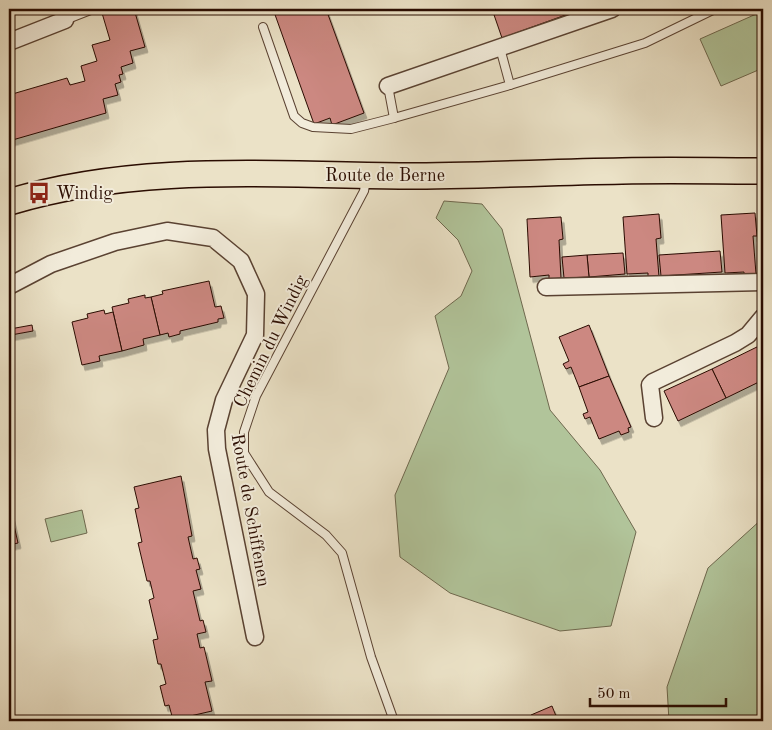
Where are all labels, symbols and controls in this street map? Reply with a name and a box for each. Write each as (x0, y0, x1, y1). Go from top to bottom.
street label: Route de Berne (325, 167, 445, 185)
bus stop icon: Windig (26, 180, 52, 206)
place label: Windig (56, 185, 113, 203)
street label: Chemin du Windig (231, 272, 311, 411)
street label: Route de Schiffenen (228, 432, 272, 588)
scale bar (590, 675, 726, 707)
text: 50 m (597, 687, 631, 702)

